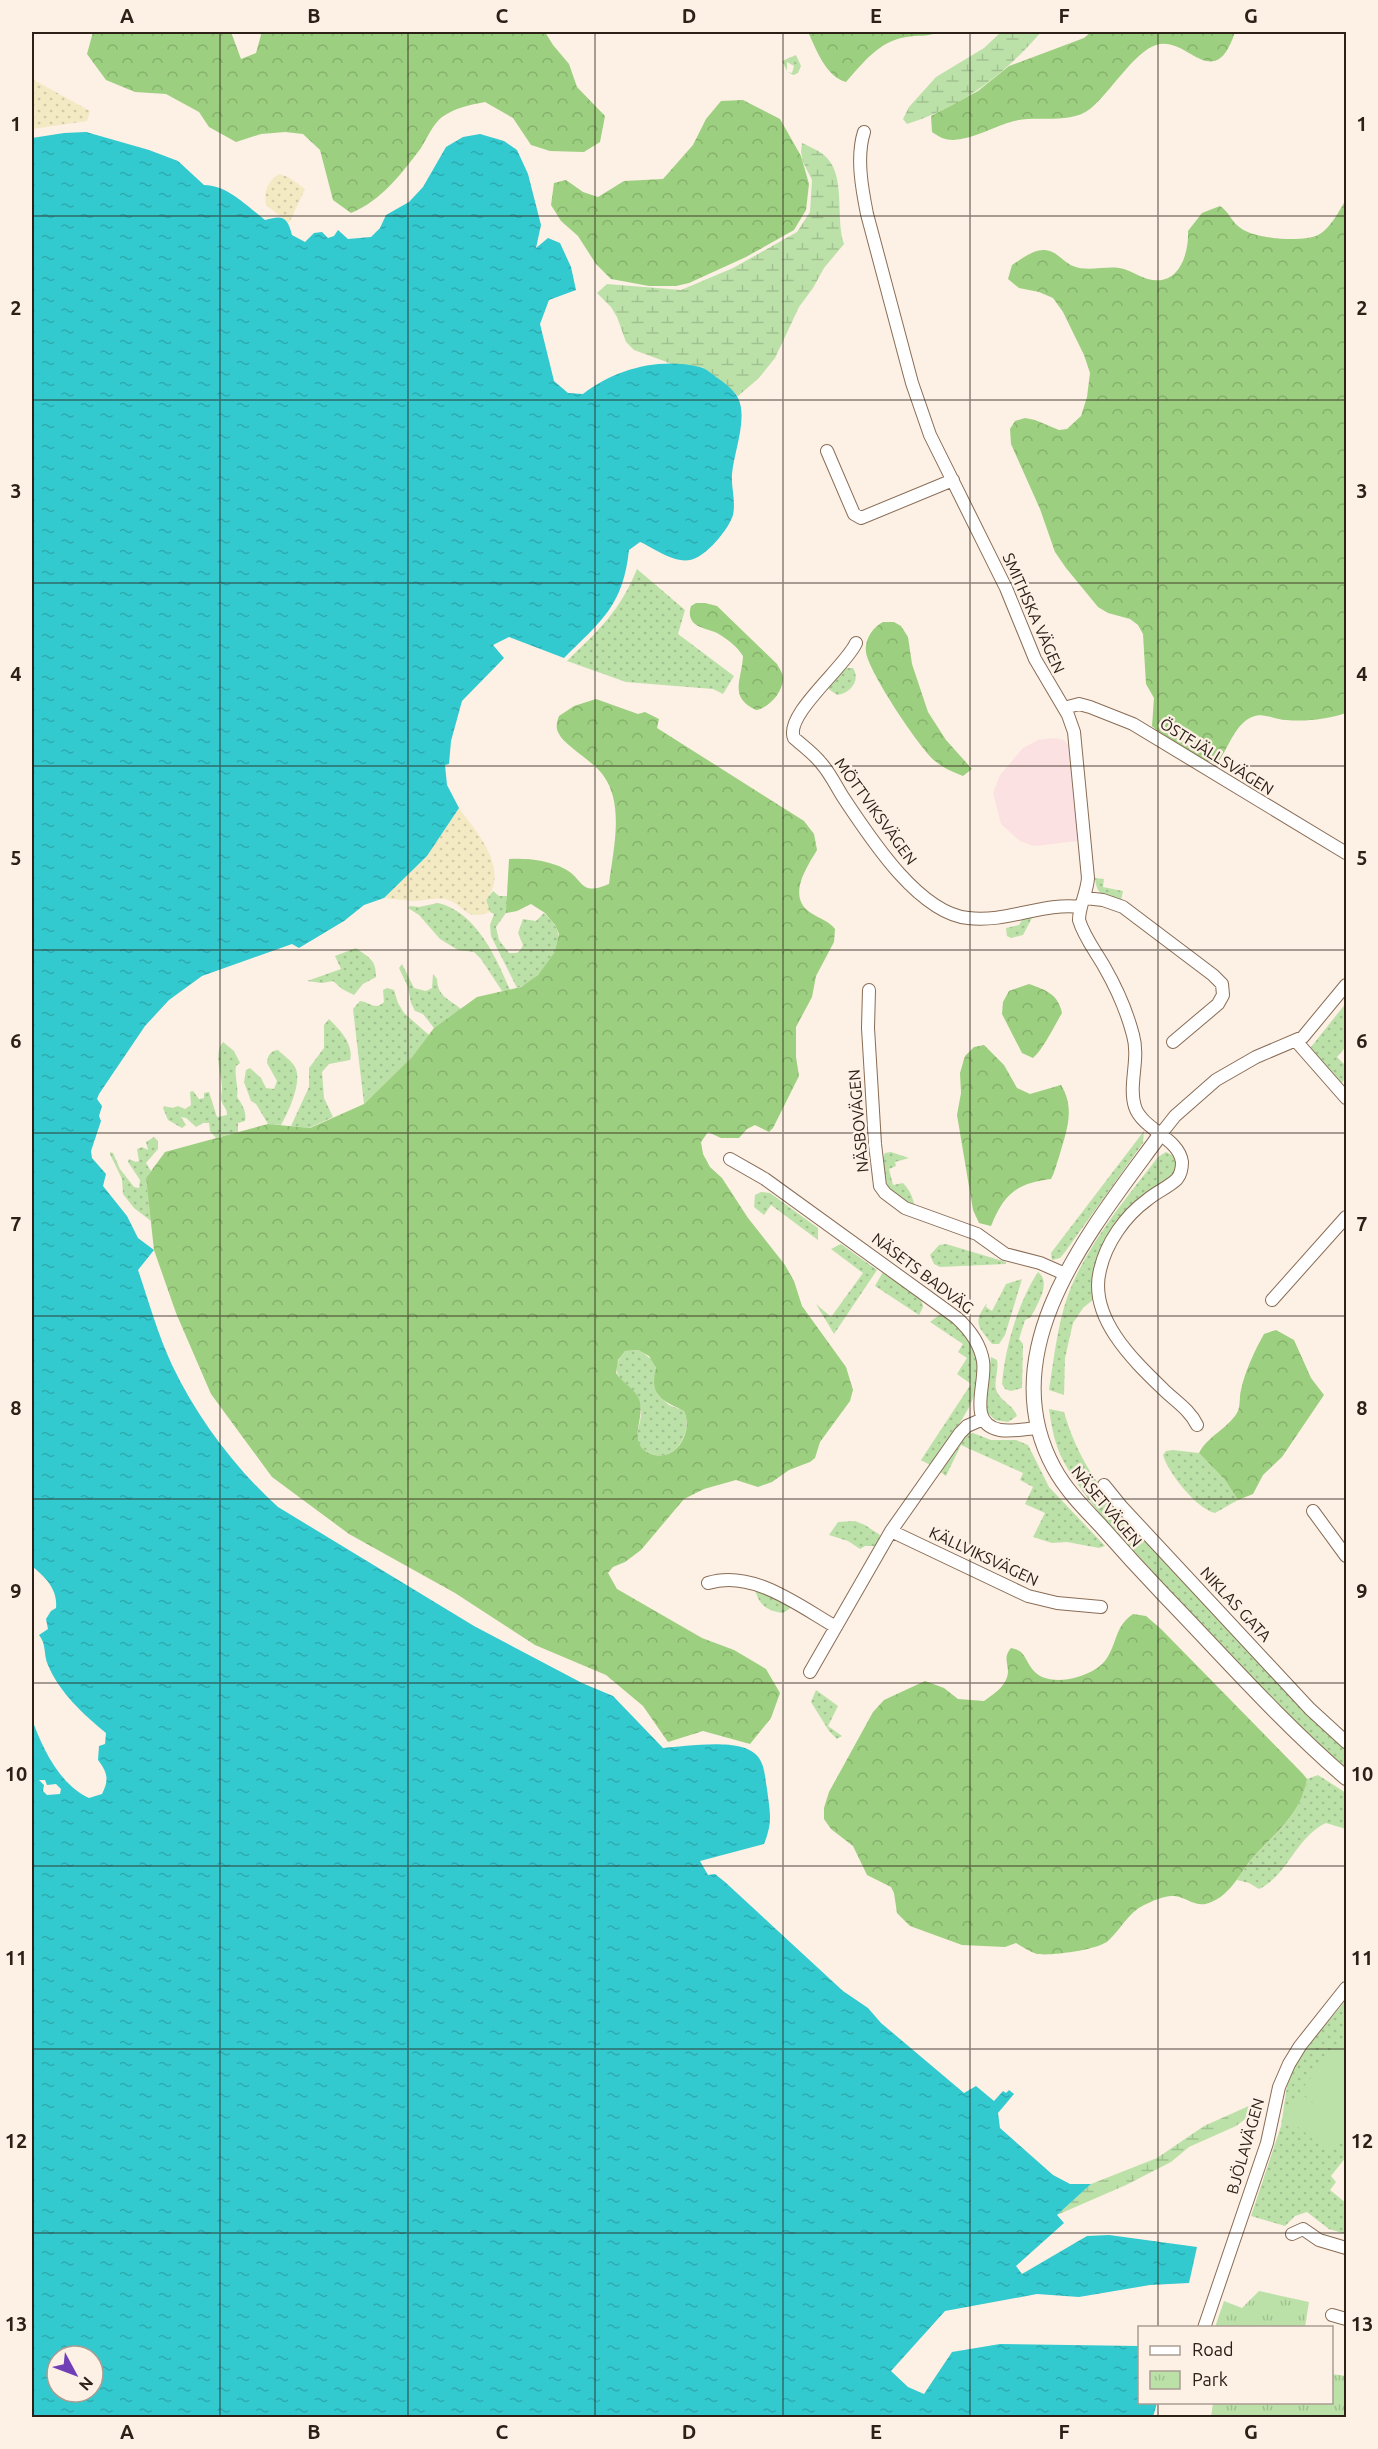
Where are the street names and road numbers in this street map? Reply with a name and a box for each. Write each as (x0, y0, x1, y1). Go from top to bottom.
street label: SMITHSKA VÄGEN (999, 550, 1069, 676)
street label: ÖSTFJÄLLSVÄGEN (1157, 714, 1277, 798)
street label: MÖTTVIKSVÄGEN (831, 754, 921, 868)
street label: NÄSBOVÄGEN (845, 1069, 871, 1173)
street label: NÄSETS BADVÄG (869, 1229, 977, 1317)
street label: NÄSETVÄGEN (1068, 1462, 1146, 1550)
street label: KÄLLVIKSVÄGEN (926, 1523, 1042, 1589)
street label: NIKLAS GATA (1197, 1563, 1275, 1645)
street label: BJÖLAVÄGEN (1223, 2096, 1267, 2196)

